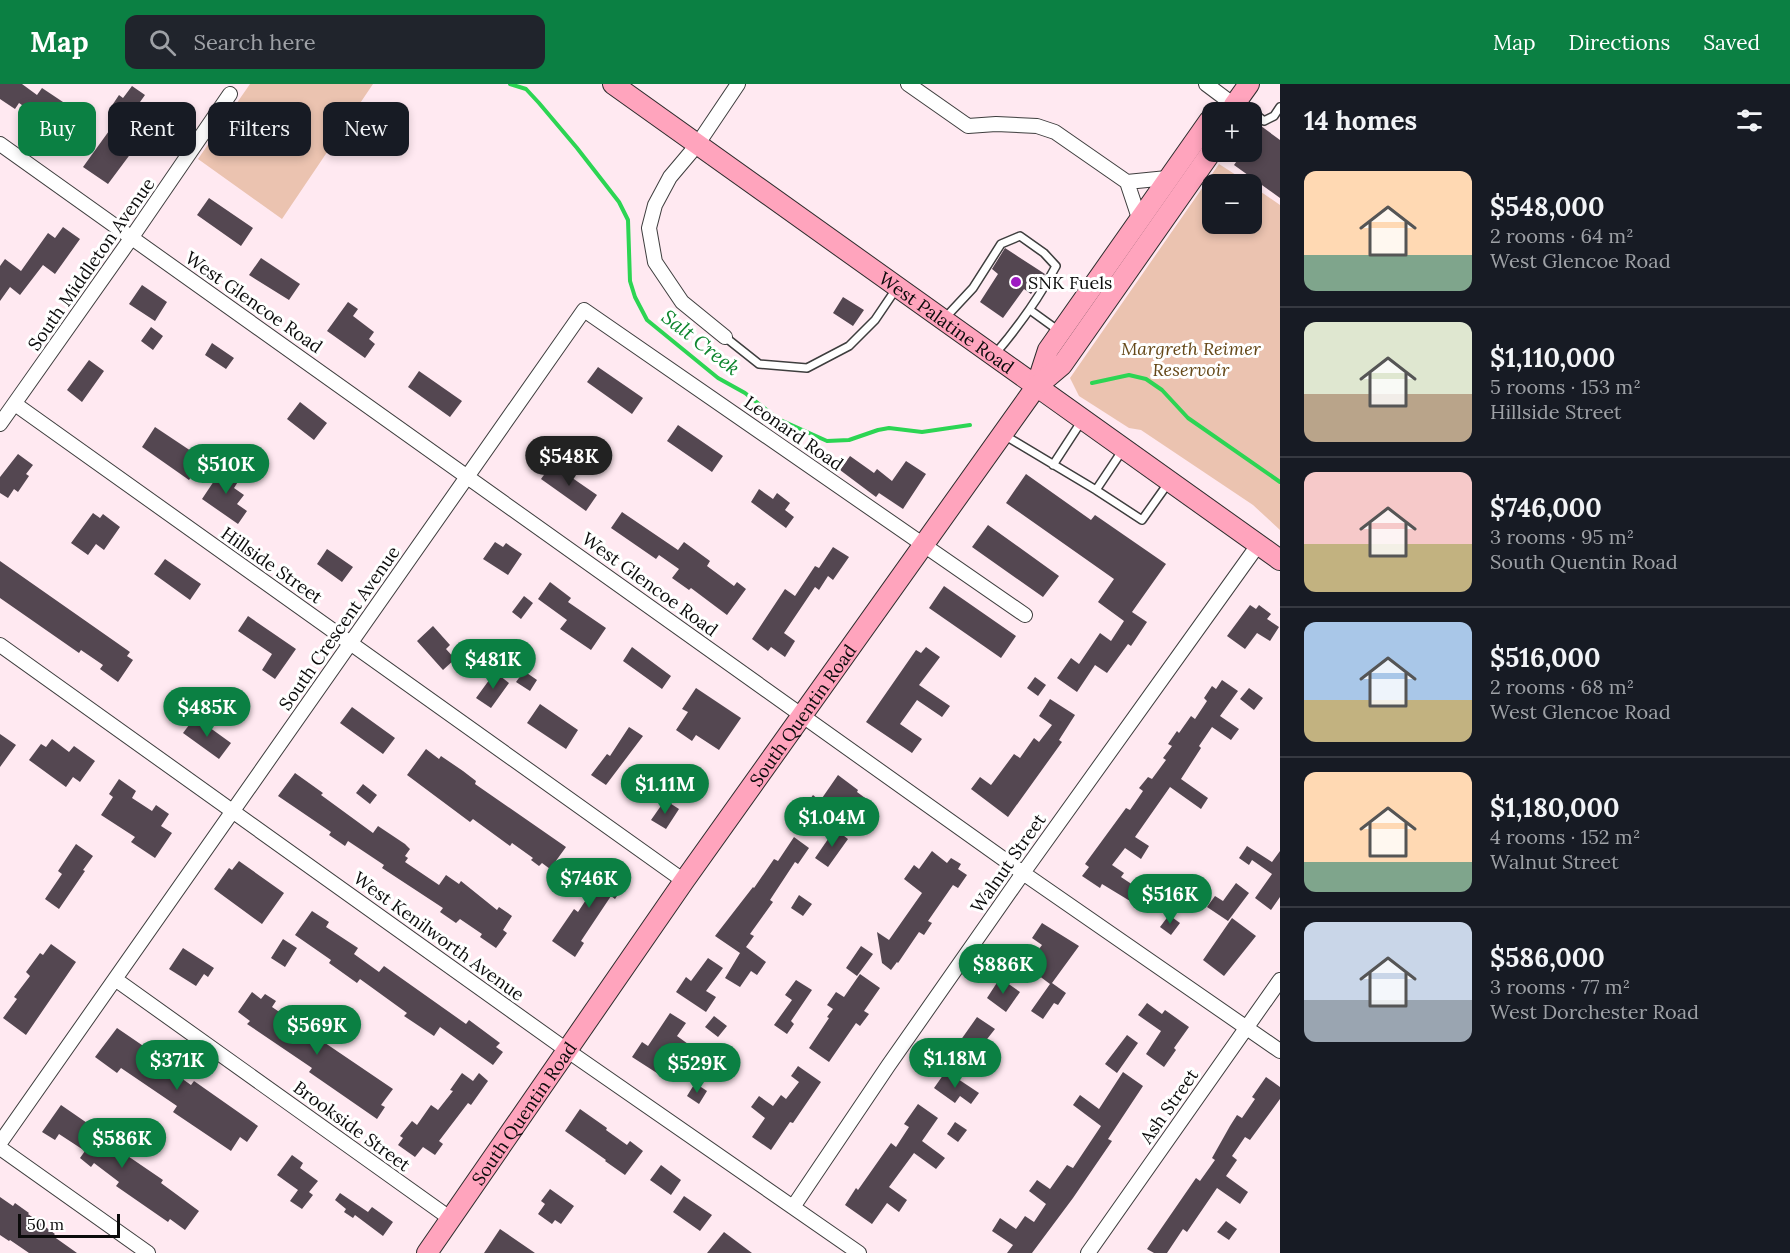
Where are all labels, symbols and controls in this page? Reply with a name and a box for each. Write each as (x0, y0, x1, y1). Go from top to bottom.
search box (125, 15, 545, 69)
text: Map (30, 24, 89, 60)
icon: search (146, 26, 179, 59)
text: Search here (194, 28, 316, 56)
text: Map (1493, 29, 1536, 56)
text: Directions (1569, 29, 1670, 56)
text: Saved (1703, 29, 1760, 56)
chip: Buy (18, 102, 96, 156)
chip: Rent (108, 102, 196, 156)
chip: Filters (208, 102, 311, 156)
chip: New (323, 102, 409, 156)
map controls (1202, 102, 1262, 234)
button: + (1202, 102, 1262, 162)
text: 14 homes (1304, 104, 1417, 137)
icon: filters (1733, 104, 1766, 137)
street label: South Middleton Avenue (23, 173, 160, 355)
button: − (1202, 174, 1262, 234)
text: $548,000 (1490, 190, 1604, 223)
icon: home (1352, 195, 1424, 267)
text: 2 rooms · 64 m² (1490, 223, 1634, 248)
street label: West Glencoe Road (181, 246, 327, 358)
text: West Glencoe Road (1490, 248, 1671, 273)
street label: West Palatine Road (875, 266, 1019, 378)
place label: SNK Fuels (1028, 271, 1112, 294)
marker: SNK Fuels (1009, 275, 1023, 289)
water label: Salt Creek (657, 304, 745, 380)
park label: Margreth Reimer Reservoir (1121, 337, 1262, 381)
text: $1,110,000 (1490, 341, 1615, 374)
icon: home (1352, 346, 1424, 418)
text: 5 rooms · 153 m² (1490, 374, 1641, 399)
street label: Leonard Road (740, 390, 848, 476)
text: Hillside Street (1490, 399, 1622, 424)
pin: $548K (527, 436, 611, 487)
text: $548K (539, 443, 599, 468)
pin: $510K (184, 444, 268, 495)
text: $510K (197, 451, 255, 476)
text: $746,000 (1490, 491, 1602, 524)
icon: home (1352, 496, 1424, 568)
street label: Hillside Street (217, 522, 327, 608)
text: 3 rooms · 95 m² (1490, 524, 1634, 549)
street label: West Glencoe Road (577, 527, 723, 641)
street label: South Crescent Avenue (274, 541, 405, 715)
text: South Quentin Road (1490, 549, 1678, 574)
pin: $481K (451, 639, 535, 690)
street label: South Quentin Road (744, 639, 861, 791)
text: $516,000 (1490, 641, 1601, 674)
text: $481K (465, 646, 521, 671)
icon: home (1352, 646, 1424, 718)
text: 2 rooms · 68 m² (1490, 674, 1634, 699)
pin: $485K (165, 687, 249, 738)
text: $485K (177, 694, 237, 719)
text: West Glencoe Road (1490, 699, 1671, 724)
pin: $1.11M (616, 764, 714, 815)
text: $1.11M (635, 771, 695, 796)
text: $1,180,000 (1490, 791, 1620, 824)
icon: home (1352, 796, 1424, 868)
pin: $1.04M (783, 797, 881, 848)
text: $1.04M (798, 804, 866, 829)
street label: Walnut Street (965, 809, 1051, 917)
text: 4 rooms · 152 m² (1490, 824, 1640, 849)
text: Walnut Street (1490, 849, 1619, 874)
pin: $746K (547, 858, 631, 909)
text: $746K (560, 865, 618, 890)
street label: West Kenilworth Avenue (349, 866, 529, 1006)
pin: $516K (1128, 874, 1212, 925)
text: $516K (1142, 881, 1198, 906)
text: $586,000 (1490, 941, 1605, 974)
pin: $886K (961, 944, 1045, 995)
icon: home (1352, 946, 1424, 1018)
text: $886K (973, 951, 1033, 976)
text: 3 rooms · 77 m² (1490, 974, 1630, 999)
text: West Dorchester Road (1490, 999, 1699, 1024)
pin: $569K (275, 1005, 359, 1056)
text: $569K (287, 1012, 347, 1037)
street label: South Quentin Road (466, 1037, 581, 1189)
pin: $1.18M (906, 1038, 1004, 1089)
pin: $371K (135, 1040, 219, 1091)
pin: $529K (655, 1043, 739, 1094)
text: $1.18M (923, 1045, 987, 1070)
text: $371K (150, 1047, 204, 1072)
text: $529K (668, 1050, 726, 1075)
street label: Ash Street (1134, 1064, 1203, 1149)
street label: Brookside Street (289, 1076, 415, 1176)
pin: $586K (80, 1118, 164, 1169)
text: $586K (92, 1125, 152, 1150)
scale bar (18, 1211, 120, 1238)
text: 50 m (27, 1214, 64, 1234)

